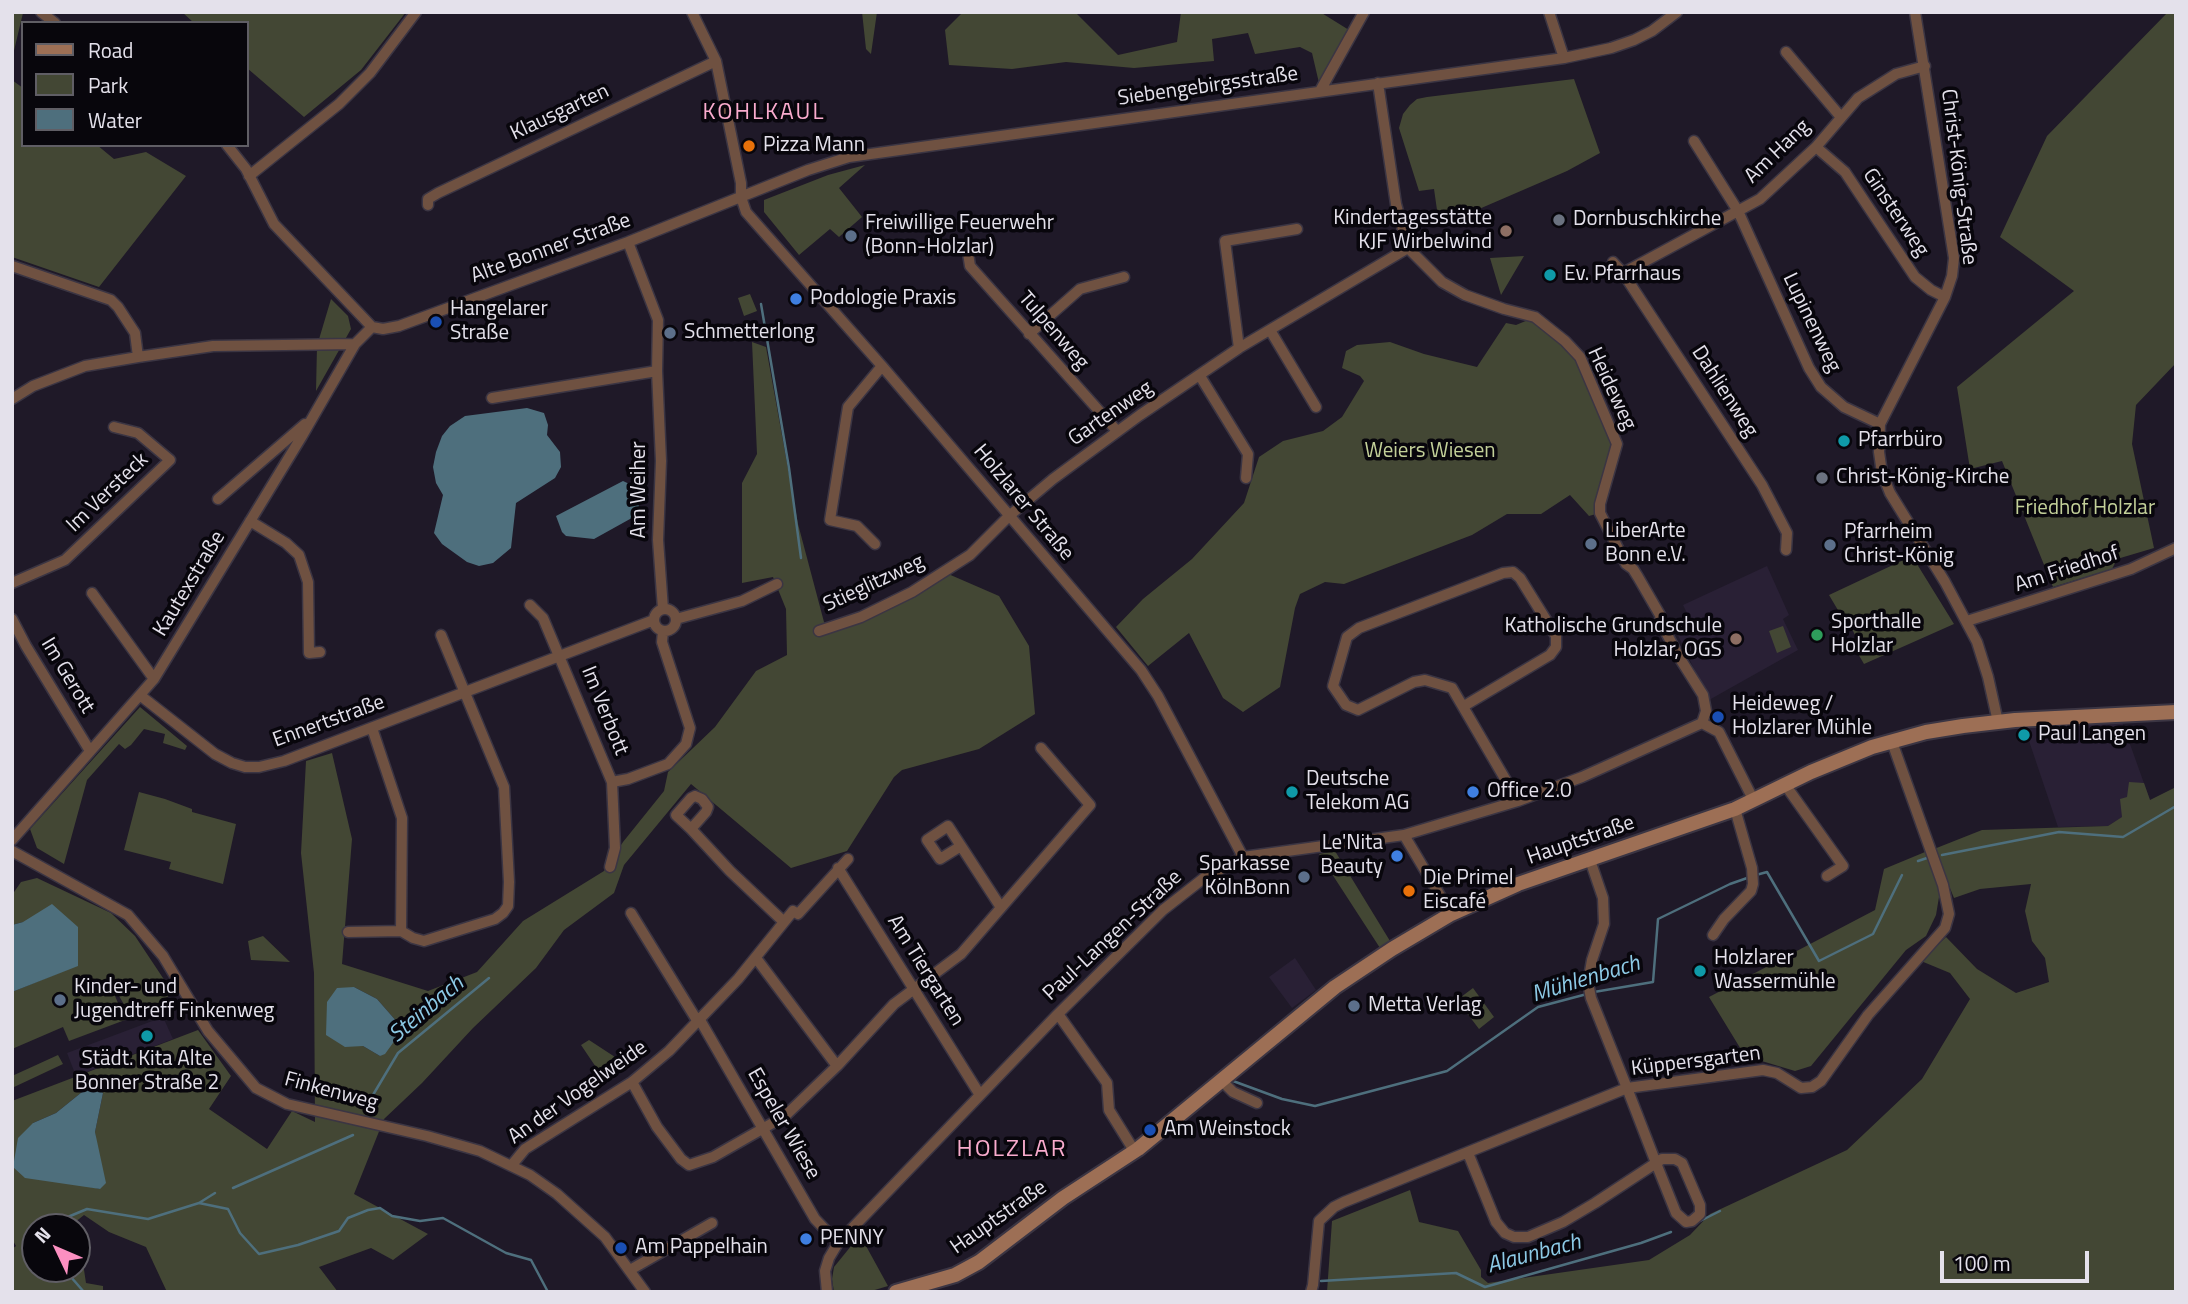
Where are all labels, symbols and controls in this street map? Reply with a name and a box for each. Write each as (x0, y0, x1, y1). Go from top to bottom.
legend (21, 21, 248, 147)
text: Road (88, 34, 133, 66)
street label: Siebengebirgsstraße (1116, 62, 1300, 112)
text: Park (88, 69, 128, 101)
street label: Klausgarten (507, 79, 613, 147)
street label: Christ-König-Straße (1935, 88, 1981, 266)
district label: KOHLKAUL (704, 99, 824, 127)
text: Water (88, 104, 142, 136)
street label: Am Hang (1740, 115, 1816, 189)
place label: Pizza Mann (763, 133, 865, 159)
marker: Pizza Mann (741, 138, 757, 154)
street label: Ginsterweg (1856, 164, 1934, 262)
place label: Kindertagesstätte KJF Wirbelwind (1333, 206, 1492, 256)
place label: Dornbuschkirche (1573, 207, 1721, 233)
street label: Alte Bonner Straße (468, 208, 634, 290)
place label: Freiwillige Feuerwehr (Bonn-Holzlar) (865, 211, 1054, 261)
marker: Dornbuschkirche (1551, 212, 1567, 228)
marker: Kindertagesstätte KJF Wirbelwind (1498, 223, 1514, 239)
marker: Freiwillige Feuerwehr (Bonn-Holzlar) (843, 228, 859, 244)
place label: Ev. Pfarrhaus (1564, 262, 1681, 288)
marker: Ev. Pfarrhaus (1542, 267, 1558, 283)
street label: Lupinenweg (1776, 269, 1846, 377)
place label: Podologie Praxis (810, 286, 956, 312)
street label: Tulpenweg (1012, 287, 1094, 375)
marker: Podologie Praxis (788, 291, 804, 307)
place label: Hangelarer Straße (450, 297, 548, 347)
marker: Hangelarer Straße (428, 314, 444, 330)
place label: Schmetterlong (684, 320, 815, 346)
marker: Schmetterlong (662, 325, 678, 341)
street label: Dahlienweg (1685, 342, 1763, 442)
street label: Heideweg (1581, 344, 1641, 434)
street label: Gartenweg (1064, 376, 1158, 452)
place label: Pfarrbüro (1858, 428, 1943, 454)
marker: Pfarrbüro (1836, 433, 1852, 449)
park label: Weiers Wiesen (1364, 439, 1496, 465)
street label: Holzlarer Straße (967, 440, 1079, 566)
street label: Am Weiher (627, 441, 653, 539)
street label: Im Versteck (62, 448, 154, 538)
place label: Christ-König-Kirche (1836, 465, 2009, 491)
marker: Christ-König-Kirche (1814, 470, 1830, 486)
park label: Friedhof Holzlar (2015, 496, 2155, 522)
place label: LiberArte Bonn e.V. (1605, 519, 1686, 569)
place label: Pfarrheim Christ-König (1844, 520, 1954, 570)
street label: Kautexstraße (149, 527, 231, 641)
marker: LiberArte Bonn e.V. (1583, 536, 1599, 552)
marker: Pfarrheim Christ-König (1822, 537, 1838, 553)
street label: Am Friedhof (2012, 541, 2122, 599)
street label: Stieglitzweg (820, 550, 928, 618)
place label: Sporthalle Holzlar (1831, 610, 1921, 660)
place label: Katholische Grundschule Holzlar, OGS (1504, 614, 1722, 664)
marker: Sporthalle Holzlar (1809, 627, 1825, 643)
marker: Katholische Grundschule Holzlar, OGS (1728, 631, 1744, 647)
street label: Im Gerott (35, 634, 99, 718)
street label: Im Verbott (575, 663, 633, 759)
street label: Ennertstraße (270, 690, 388, 754)
place label: Heideweg / Holzlarer Mühle (1732, 692, 1872, 742)
marker: Heideweg / Holzlarer Mühle (1710, 709, 1726, 725)
place label: Paul Langen (2038, 722, 2146, 748)
marker: Paul Langen (2016, 727, 2032, 743)
place label: Deutsche Telekom AG (1306, 767, 1409, 817)
place label: Office 2.0 (1487, 779, 1572, 805)
marker: Deutsche Telekom AG (1284, 784, 1300, 800)
marker: Office 2.0 (1465, 784, 1481, 800)
street label: Hauptstraße (1524, 811, 1638, 871)
place label: Le'Nita Beauty (1320, 831, 1383, 881)
marker: Le'Nita Beauty (1389, 848, 1405, 864)
place label: Sparkasse KölnBonn (1199, 852, 1290, 902)
street label: Paul-Langen-Straße (1038, 865, 1188, 1007)
place label: Die Primel Eiscafé (1423, 866, 1514, 916)
marker: Sparkasse KölnBonn (1296, 869, 1312, 885)
marker: Die Primel Eiscafé (1401, 883, 1417, 899)
street label: Am Tiergarten (881, 911, 969, 1031)
place label: Holzlarer Wassermühle (1714, 946, 1836, 996)
water label: Mühlenbach (1529, 950, 1643, 1010)
marker: Holzlarer Wassermühle (1692, 963, 1708, 979)
water label: Steinbach (384, 971, 470, 1049)
place label: Kinder- und Jugendtreff Finkenweg (74, 975, 274, 1025)
marker: Kinder- und Jugendtreff Finkenweg (52, 992, 68, 1008)
place label: Metta Verlag (1368, 993, 1482, 1019)
marker: Metta Verlag (1346, 998, 1362, 1014)
marker: Städt. Kita Alte Bonner Straße 2 (139, 1028, 155, 1044)
street label: An der Vogelweide (504, 1036, 652, 1150)
street label: Küppersgarten (1630, 1042, 1762, 1082)
place label: Städt. Kita Alte Bonner Straße 2 (75, 1047, 219, 1097)
street label: Espeler Wiese (741, 1064, 825, 1184)
street label: Finkenweg (281, 1067, 381, 1117)
place label: Am Weinstock (1164, 1117, 1291, 1143)
marker: Am Weinstock (1142, 1122, 1158, 1138)
district label: HOLZLAR (957, 1136, 1067, 1164)
street label: Hauptstraße (946, 1176, 1052, 1260)
north arrow (21, 1213, 91, 1283)
text: N (27, 1220, 57, 1249)
place label: PENNY (820, 1226, 884, 1252)
water label: Alaunbach (1484, 1229, 1584, 1281)
marker: PENNY (798, 1231, 814, 1247)
place label: Am Pappelhain (635, 1235, 768, 1261)
scale bar (1943, 1238, 2092, 1282)
marker: Am Pappelhain (613, 1240, 629, 1256)
text: 100 m (1953, 1247, 2010, 1279)

